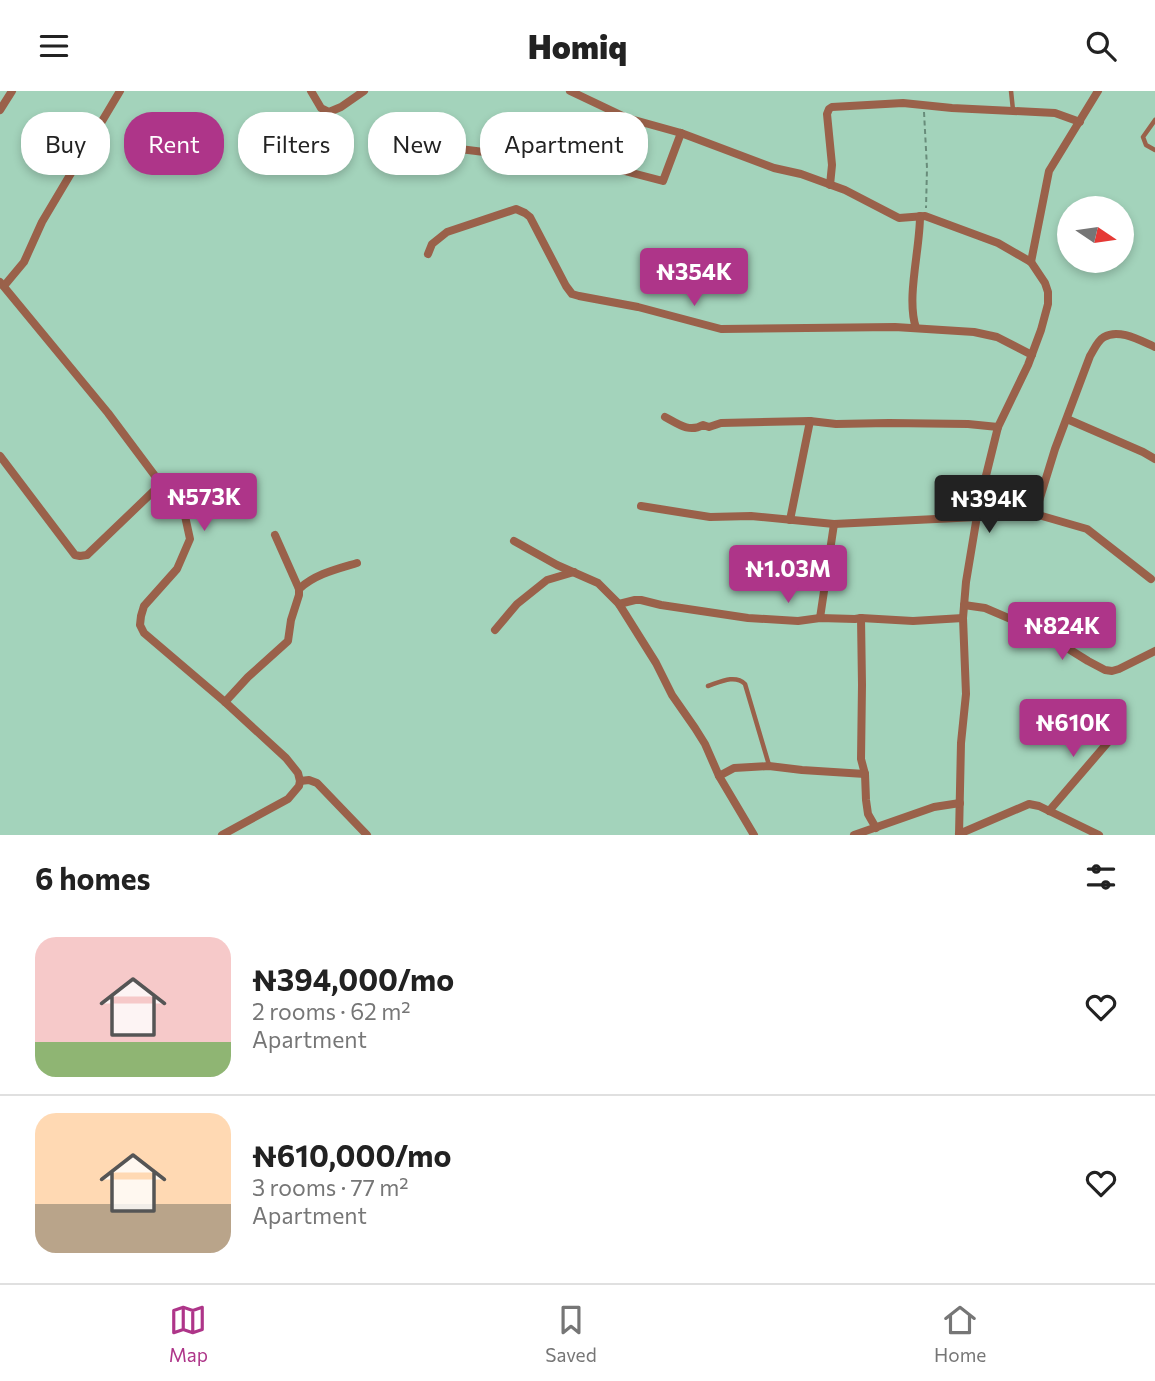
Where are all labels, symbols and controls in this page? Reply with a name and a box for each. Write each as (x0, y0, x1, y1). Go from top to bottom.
text: Homiq (528, 26, 627, 66)
icon: menu (35, 27, 73, 65)
icon: search (1082, 27, 1120, 65)
chip: Buy (21, 112, 110, 175)
chip: Rent (124, 112, 224, 175)
chip: Filters (238, 112, 354, 175)
chip: New (368, 112, 466, 175)
chip: Apartment (480, 112, 648, 175)
north arrow (1057, 196, 1134, 273)
map controls (1057, 196, 1134, 273)
pin: ₦354K (645, 249, 743, 308)
text: ₦354K (656, 257, 732, 285)
pin: ₦573K (155, 473, 253, 533)
pin: ₦394K (940, 475, 1038, 535)
text: ₦573K (167, 482, 241, 510)
text: ₦394K (951, 484, 1027, 512)
pin: ₦1.03M (731, 545, 845, 605)
text: ₦1.03M (745, 554, 831, 582)
pin: ₦824K (1013, 603, 1111, 662)
text: ₦824K (1024, 611, 1100, 639)
pin: ₦610K (1024, 699, 1122, 759)
text: ₦610K (1036, 708, 1111, 736)
icon: filters (1082, 858, 1120, 896)
text: 6 homes (35, 859, 150, 896)
text: ₦394,000/mo (252, 960, 454, 997)
icon: home (91, 965, 175, 1049)
icon: heart (1082, 988, 1120, 1026)
text: 2 rooms · 62 m² (252, 997, 411, 1025)
text: Apartment (252, 1025, 367, 1053)
text: ₦610,000/mo (252, 1136, 451, 1173)
icon: home (91, 1141, 175, 1225)
icon: heart (1082, 1164, 1120, 1202)
text: 3 rooms · 77 m² (252, 1173, 409, 1201)
text: Apartment (252, 1201, 367, 1229)
tab: Map (169, 1301, 208, 1366)
tab: Saved (545, 1301, 597, 1366)
tab: Home (934, 1301, 986, 1366)

